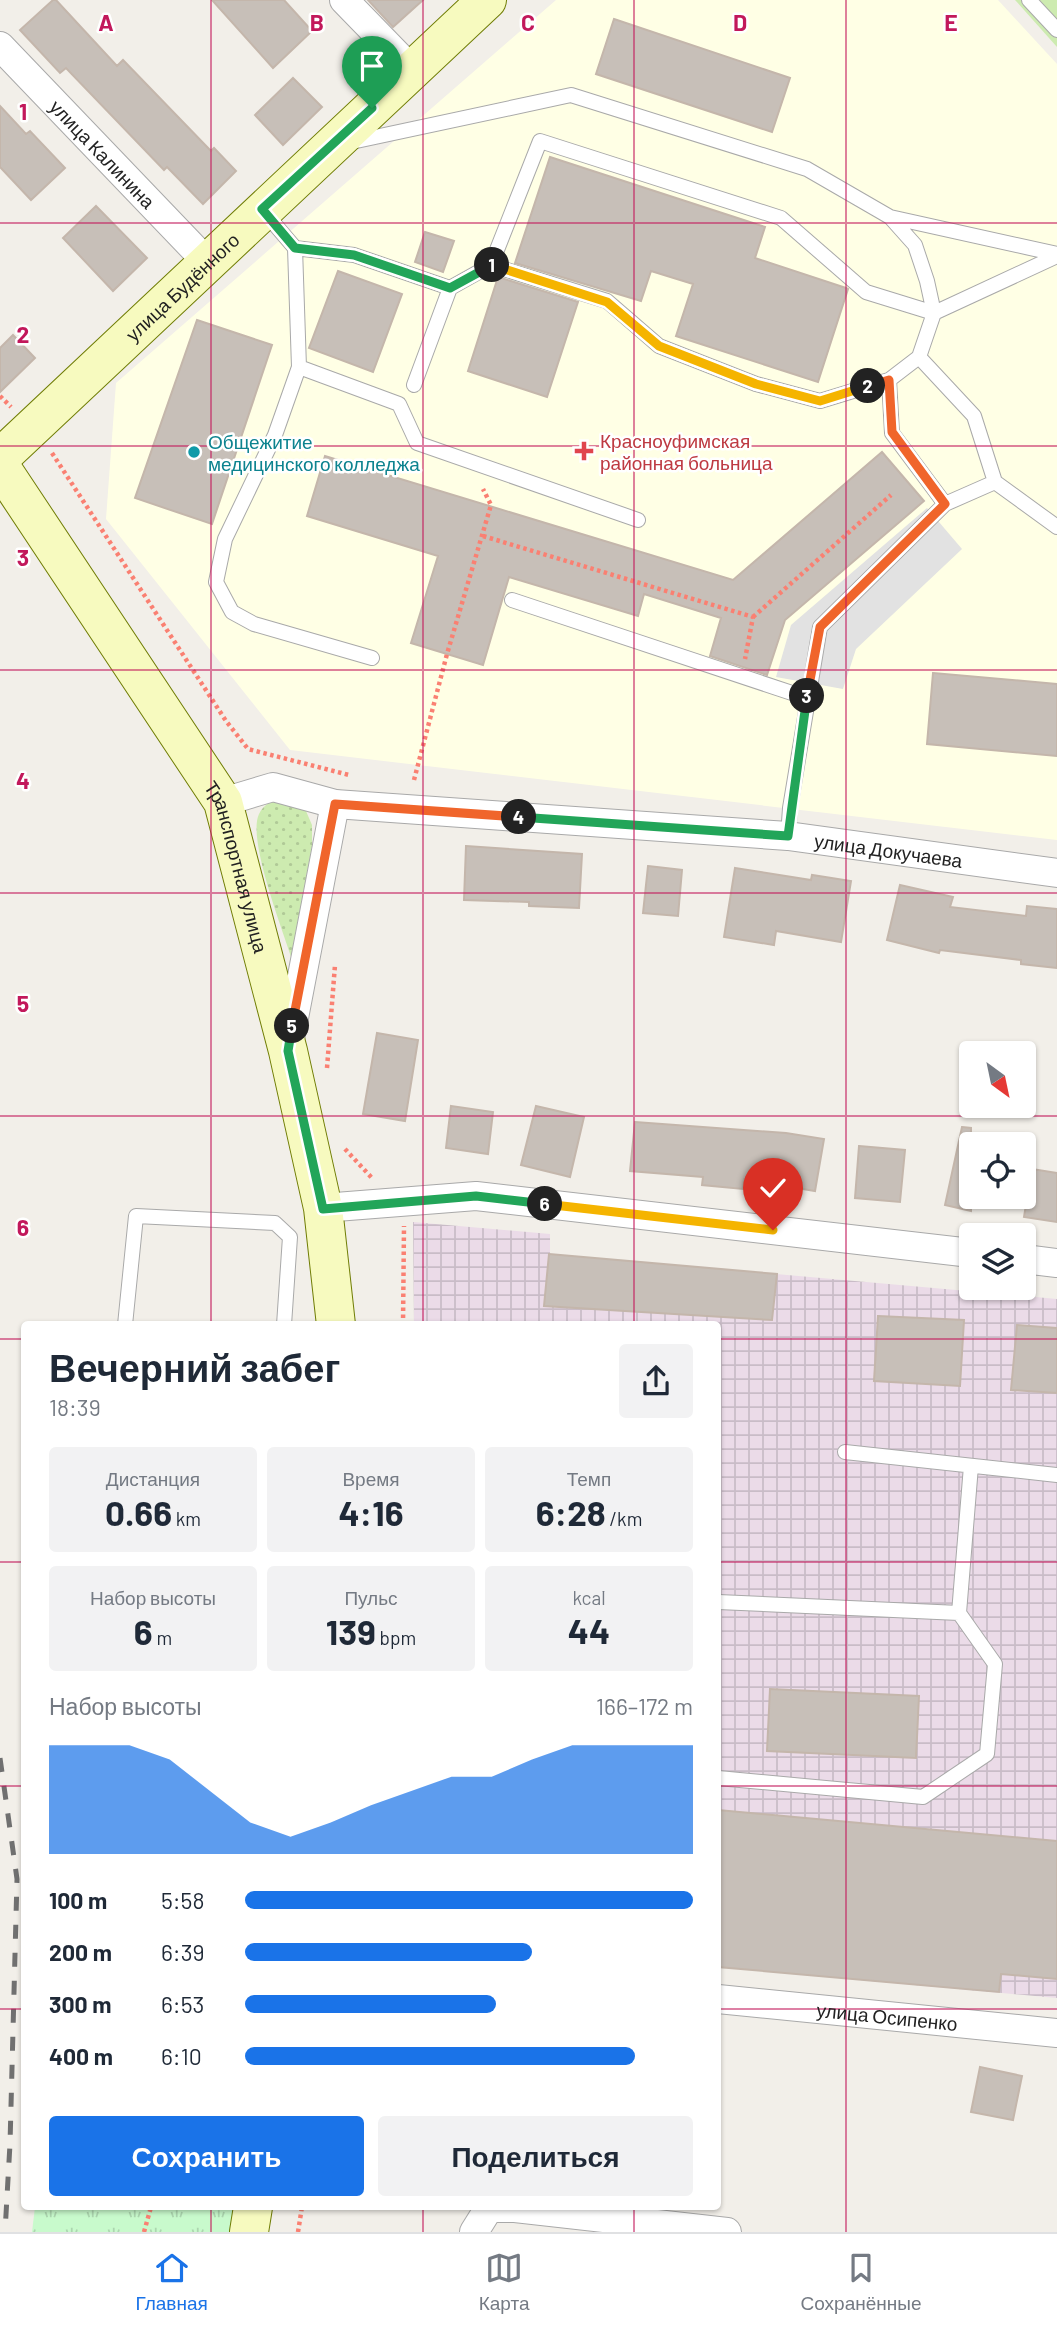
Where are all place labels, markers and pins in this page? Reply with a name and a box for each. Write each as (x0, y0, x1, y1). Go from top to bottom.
pin (342, 36, 402, 108)
pin: 1 (475, 247, 510, 282)
pin: 2 (850, 368, 886, 404)
place label: Красноуфимская районная больница (600, 429, 773, 474)
place label: Общежитие медицинского колледжа (208, 430, 420, 475)
marker: Красноуфимская районная больница (574, 441, 594, 461)
marker: Общежитие медицинского колледжа (186, 444, 202, 460)
pin: 3 (790, 678, 824, 714)
pin: 4 (502, 800, 536, 834)
pin: 5 (274, 1009, 310, 1044)
pin (743, 1158, 803, 1230)
pin: 6 (528, 1186, 562, 1222)

